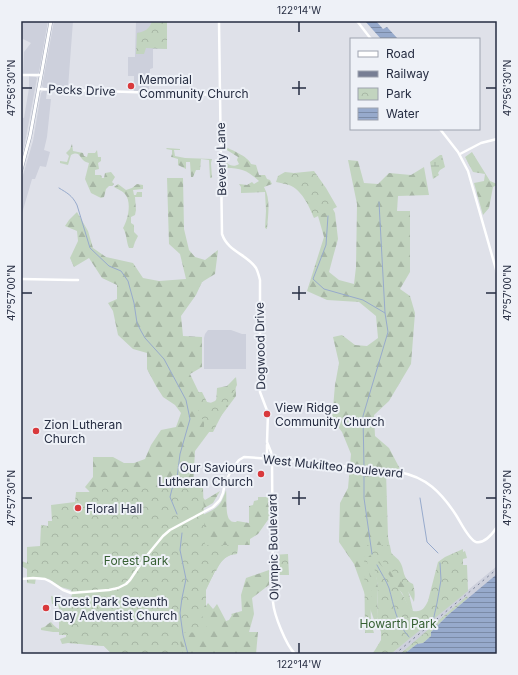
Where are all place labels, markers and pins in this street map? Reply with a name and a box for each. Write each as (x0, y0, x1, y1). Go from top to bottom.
place label: Memorial Community Church (139, 72, 249, 101)
marker: Memorial Community Church (126, 81, 136, 91)
place label: View Ridge Community Church (275, 400, 385, 429)
marker: View Ridge Community Church (262, 409, 272, 419)
place label: Zion Lutheran Church (44, 417, 122, 446)
marker: Zion Lutheran Church (31, 426, 41, 436)
place label: Our Saviours Lutheran Church (158, 460, 253, 489)
marker: Our Saviours Lutheran Church (256, 469, 266, 479)
place label: Floral Hall (86, 501, 142, 516)
marker: Floral Hall (73, 503, 83, 513)
place label: Forest Park Seventh Day Adventist Church (54, 594, 177, 623)
marker: Forest Park Seventh Day Adventist Church (41, 603, 51, 613)

